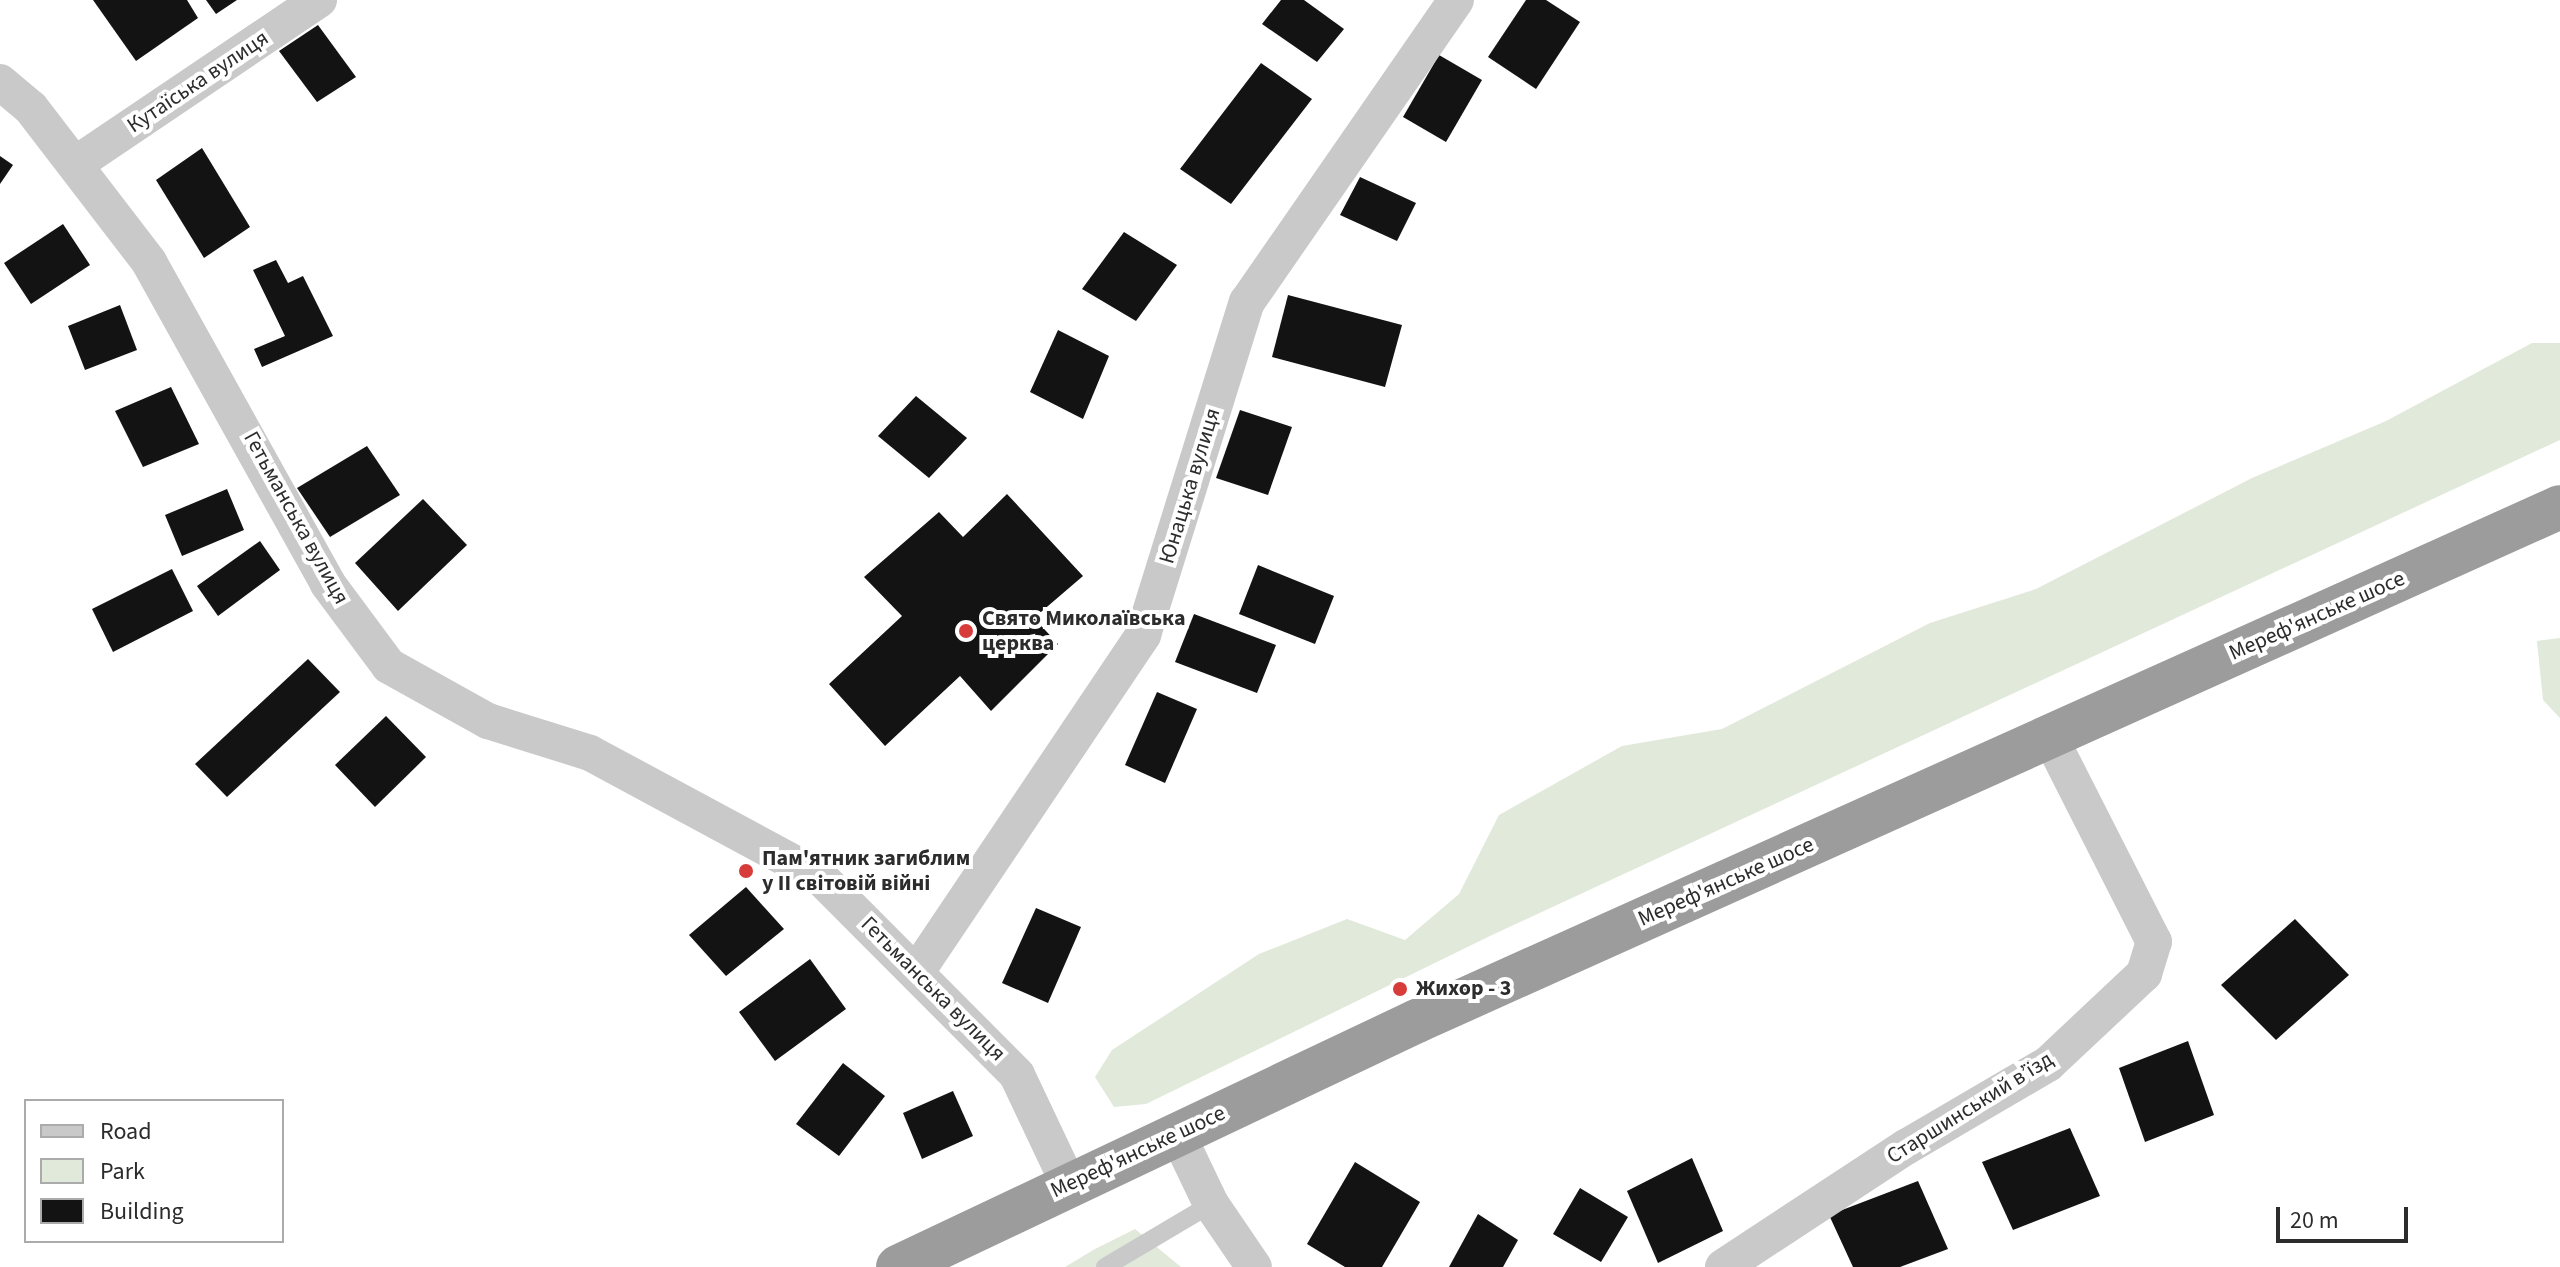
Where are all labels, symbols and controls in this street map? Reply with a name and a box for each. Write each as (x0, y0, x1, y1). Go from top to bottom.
street label: Кутаїська вулиця (122, 25, 274, 139)
street label: Юнацька вулиця (1154, 405, 1226, 567)
street label: Гетьманська вулиця (238, 427, 354, 609)
street label: Мереф'янське шосе (2225, 565, 2409, 667)
place label: Свято Миколаївська церква (982, 605, 1185, 656)
marker: Свято Миколаївська церква (957, 622, 975, 640)
street label: Мереф'янське шосе (1634, 831, 1818, 933)
place label: Пам'ятник загиблим у II світовій війні (762, 845, 970, 896)
marker: Пам'ятник загиблим у II світовій війні (737, 862, 755, 880)
street label: Гетьманська вулиця (855, 911, 1011, 1067)
place label: Жихор - 3 (1416, 976, 1511, 1002)
marker: Жихор - 3 (1391, 980, 1409, 998)
street label: Старшинський в’їзд (1882, 1046, 2058, 1170)
legend (24, 1099, 284, 1243)
street label: Мереф'янське шосе (1047, 1100, 1229, 1204)
text: Road (100, 1114, 152, 1149)
text: Park (100, 1154, 145, 1189)
scale bar (2280, 1191, 2412, 1241)
text: Building (100, 1194, 184, 1229)
text: 20 m (2290, 1203, 2339, 1238)

